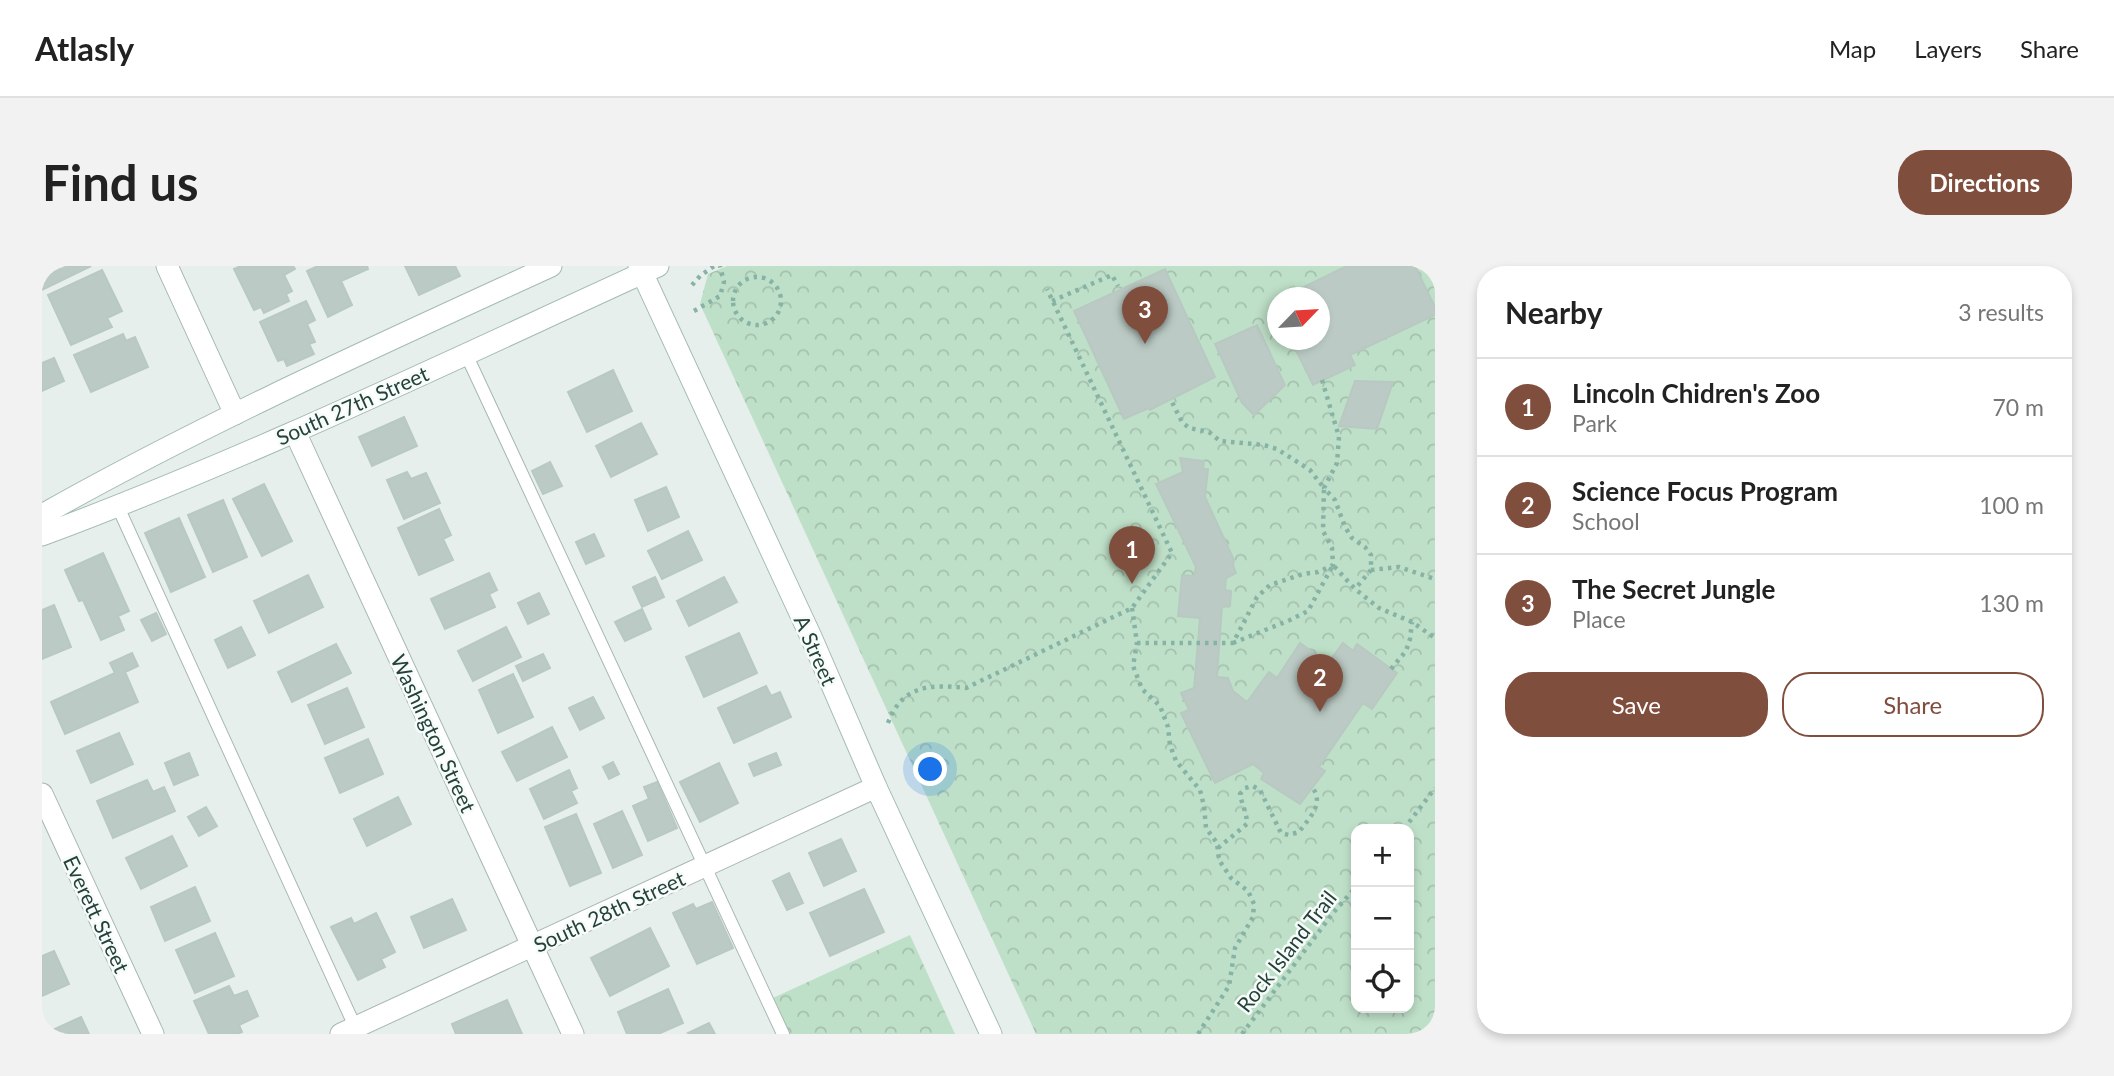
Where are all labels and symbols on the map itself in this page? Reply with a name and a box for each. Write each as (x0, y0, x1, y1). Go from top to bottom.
pin: 3 (1122, 286, 1168, 344)
north arrow (1267, 287, 1330, 350)
street label: South 27th Street (272, 360, 432, 450)
pin: 1 (1109, 526, 1155, 584)
street label: A Street (789, 611, 843, 689)
street label: Washington Street (386, 650, 482, 816)
pin: 2 (1297, 654, 1343, 712)
your location (913, 752, 947, 786)
street label: Everett Street (59, 851, 135, 977)
street label: South 28th Street (529, 865, 689, 957)
street label: Rock Island Trail (1231, 885, 1341, 1017)

